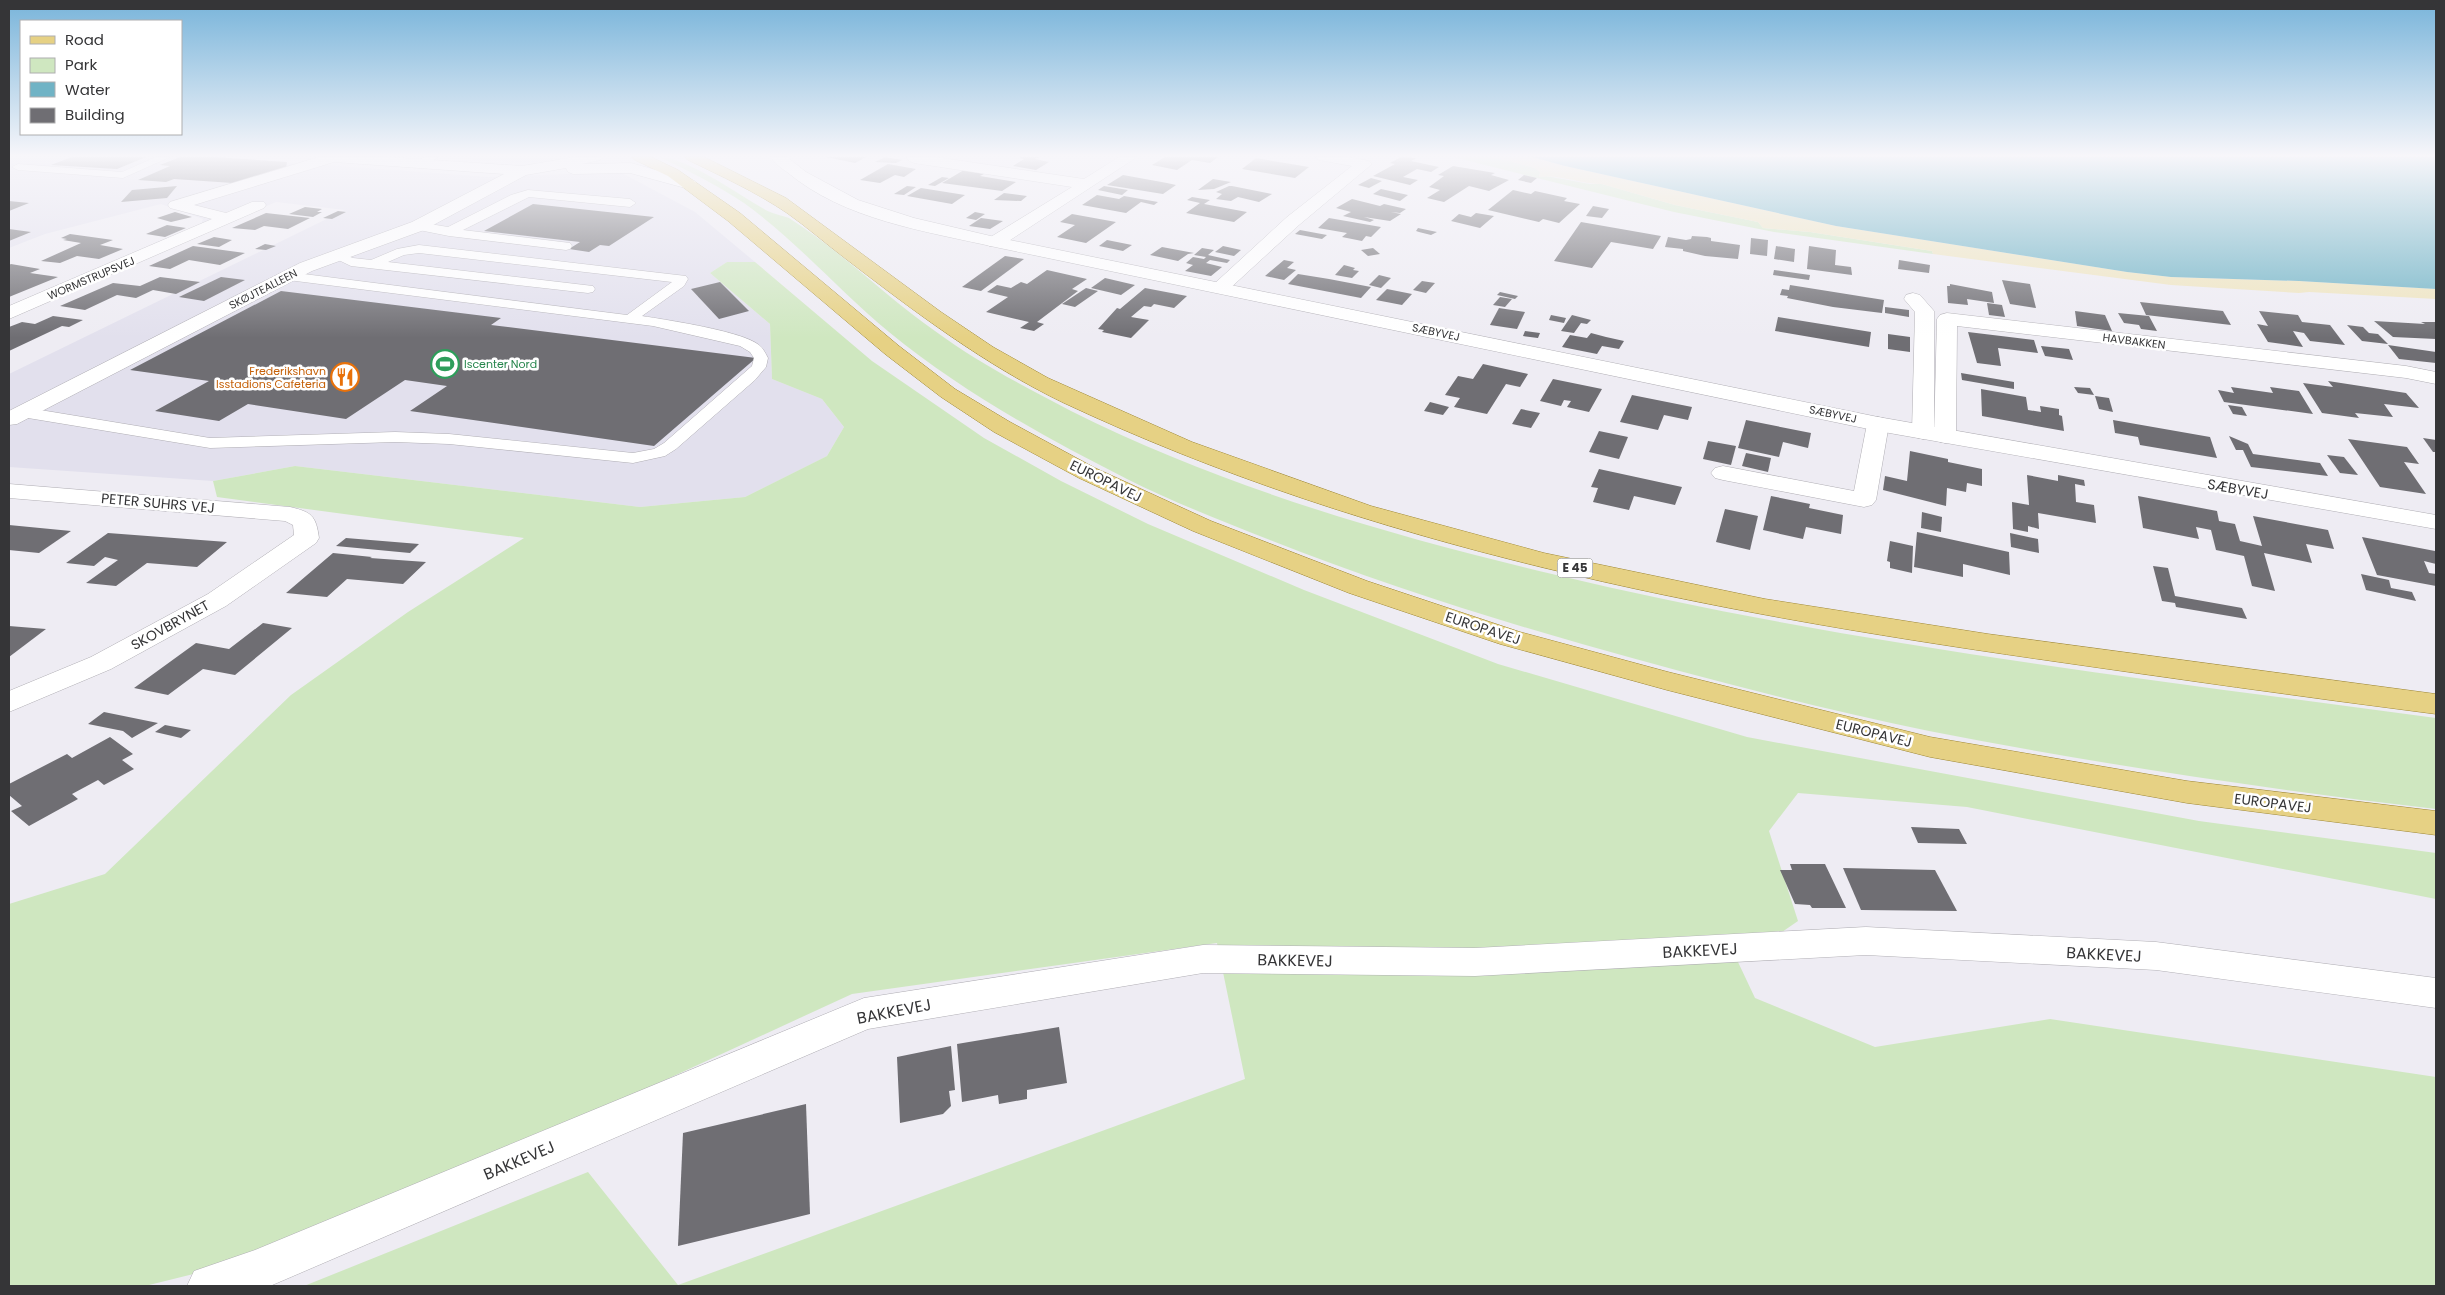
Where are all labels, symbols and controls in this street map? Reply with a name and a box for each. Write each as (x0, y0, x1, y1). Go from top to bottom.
legend (20, 20, 182, 135)
text: Road (65, 29, 104, 50)
text: Park (65, 54, 97, 75)
text: Water (65, 79, 111, 100)
text: Building (65, 104, 125, 125)
street label: WORMSTRUPSVEJ (45, 252, 137, 304)
street label: SKØJTEALLEEN (226, 265, 300, 313)
street label: SÆBYVEJ (1411, 319, 1461, 345)
street label: HAVBAKKEN (2102, 329, 2166, 353)
sports icon: Iscenter Nord (430, 349, 460, 379)
place label: Iscenter Nord (464, 356, 537, 372)
restaurant icon: Frederikshavn Isstadions Cafeteria (330, 362, 360, 392)
place label: Frederikshavn Isstadions Cafeteria (216, 363, 326, 392)
street label: SÆBYVEJ (1808, 401, 1858, 427)
street label: EUROPAVEJ (1067, 455, 1145, 507)
street label: SÆBYVEJ (2206, 474, 2270, 504)
street label: PETER SUHRS VEJ (100, 488, 216, 518)
road number: E 45 (1558, 558, 1592, 578)
street label: SKOVBRYNET (127, 595, 213, 655)
street label: EUROPAVEJ (1443, 606, 1523, 650)
street label: EUROPAVEJ (1834, 714, 1914, 752)
street label: EUROPAVEJ (2233, 788, 2313, 818)
street label: BAKKEVEJ (1662, 937, 1738, 964)
street label: BAKKEVEJ (2066, 941, 2142, 968)
street label: BAKKEVEJ (1257, 948, 1333, 973)
street label: BAKKEVEJ (855, 993, 933, 1030)
street label: BAKKEVEJ (480, 1135, 558, 1186)

